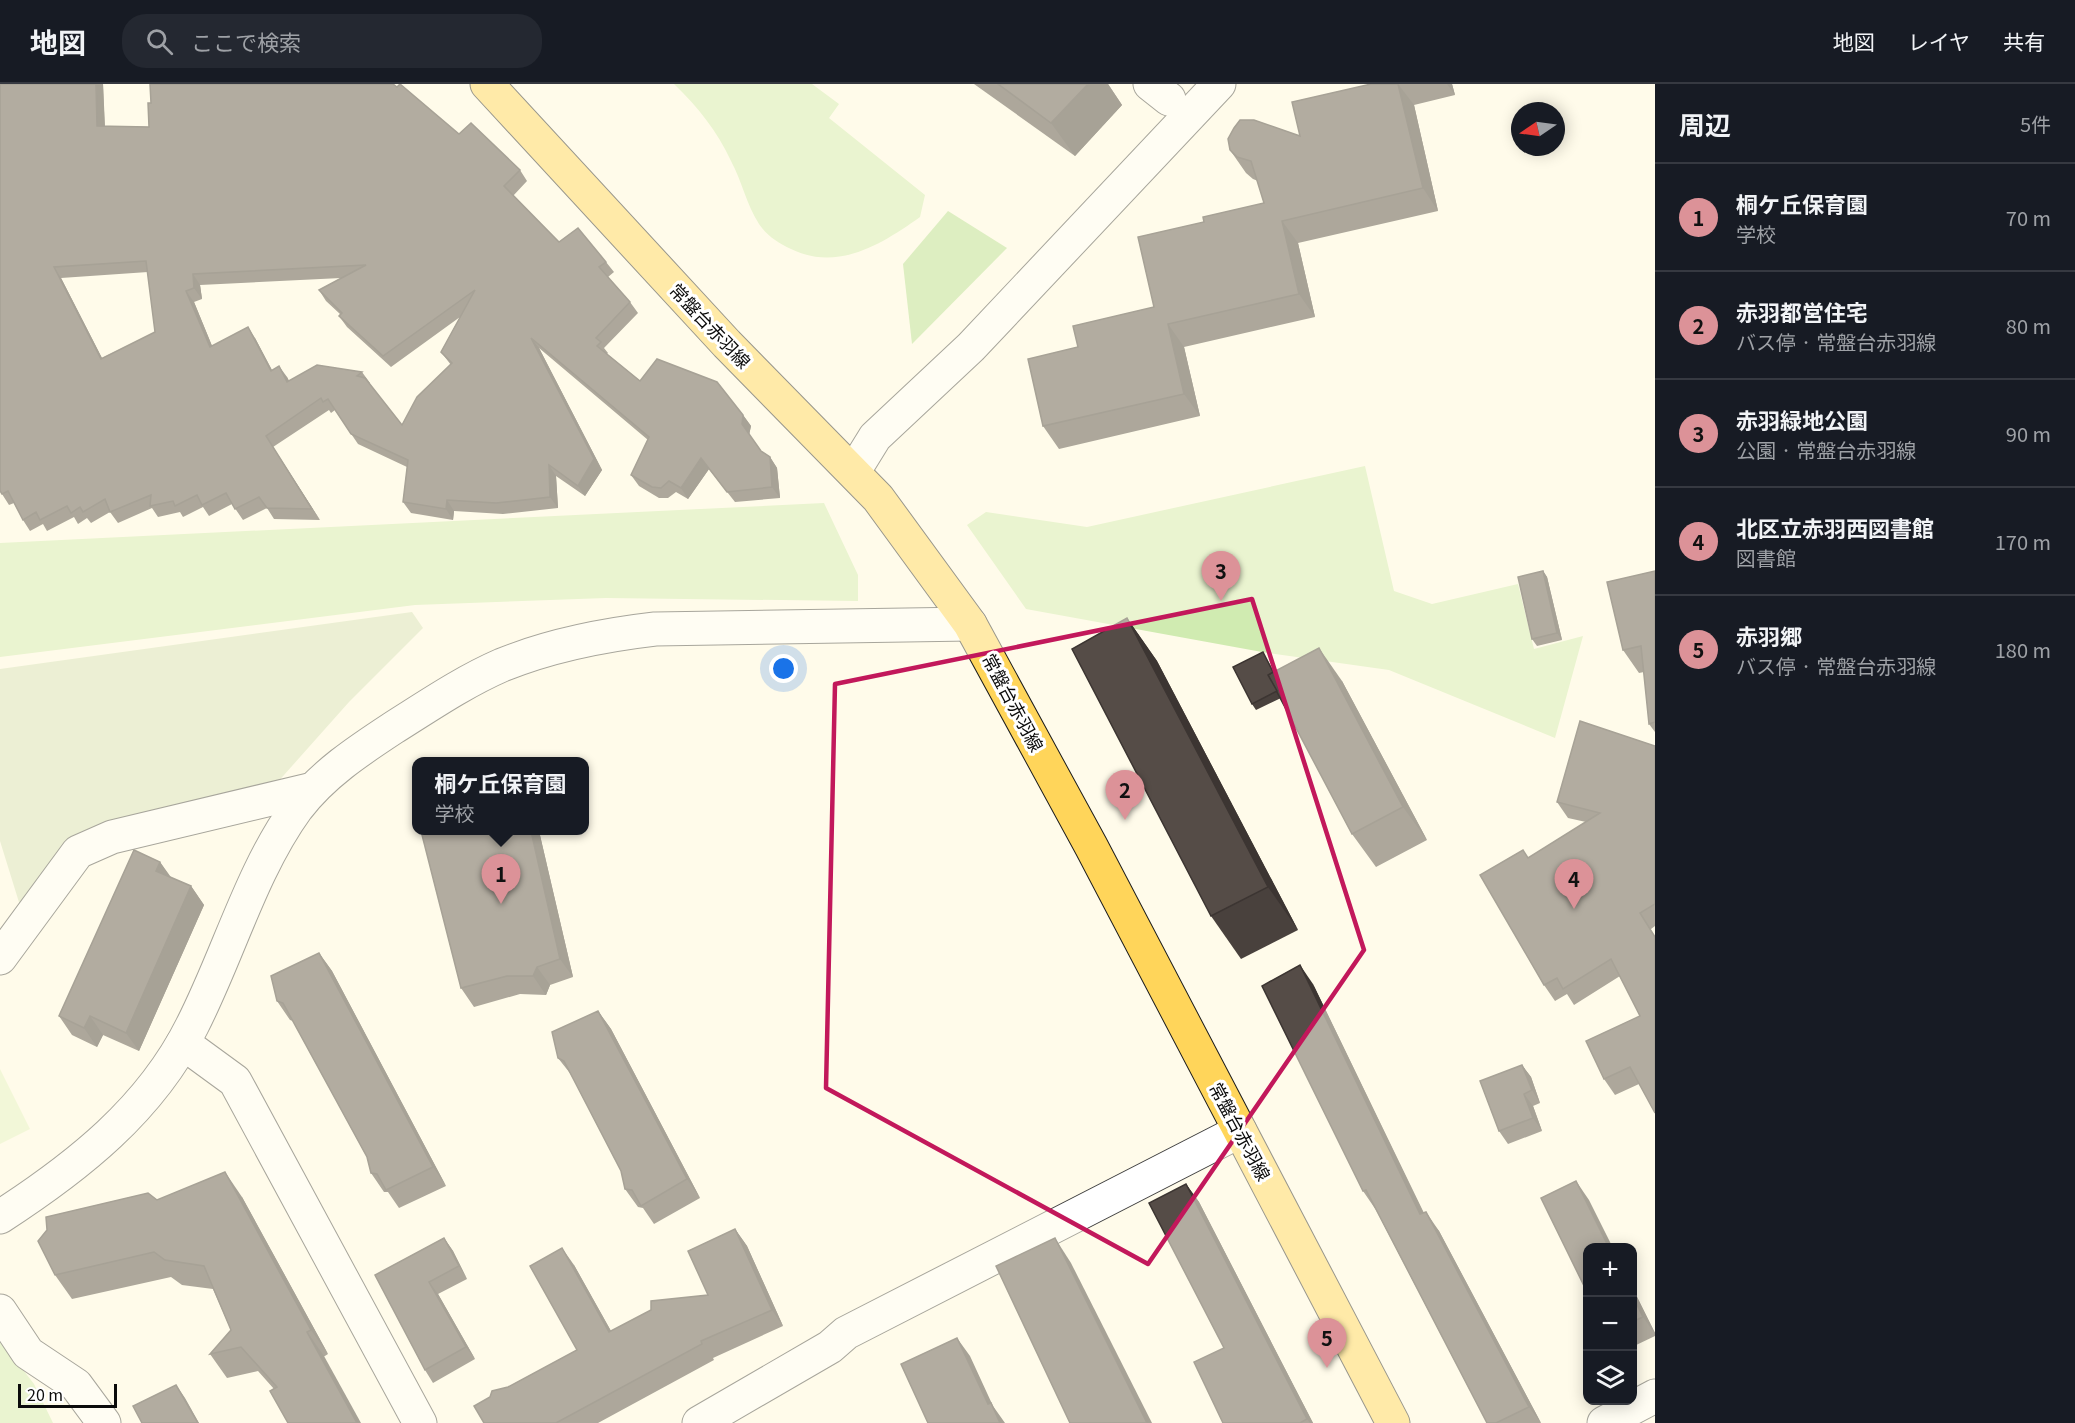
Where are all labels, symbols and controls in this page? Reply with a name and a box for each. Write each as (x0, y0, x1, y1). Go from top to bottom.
search box (122, 14, 542, 68)
text: 地図 (30, 21, 86, 61)
icon: search (143, 25, 176, 58)
text: ここで検索 (191, 25, 301, 57)
text: 地図 (1833, 26, 1875, 56)
text: レイヤ (1908, 26, 1970, 56)
text: 共有 (2003, 26, 2045, 56)
north arrow (1511, 102, 1565, 156)
text: 周辺 (1679, 105, 1731, 142)
text: 5件 (2020, 109, 2051, 138)
text: 桐ケ丘保育園 (1736, 187, 1868, 219)
text: 1 (1693, 203, 1704, 232)
text: 70 m (2006, 203, 2051, 232)
text: 学校 (1736, 219, 1776, 248)
street label: 常盤台赤羽線 (665, 277, 757, 373)
text: 赤羽都営住宅 (1736, 295, 1868, 327)
text: 2 (1693, 311, 1704, 340)
text: 80 m (2006, 311, 2051, 340)
text: バス停 · 常盤台赤羽線 (1736, 327, 1936, 356)
text: 赤羽緑地公園 (1736, 403, 1868, 435)
text: 3 (1693, 419, 1704, 448)
text: 90 m (2006, 419, 2051, 448)
text: 公園 · 常盤台赤羽線 (1736, 435, 1916, 464)
text: 北区立赤羽西図書館 (1736, 511, 1934, 543)
text: 4 (1693, 527, 1704, 556)
text: 170 m (1995, 527, 2051, 556)
text: 図書館 (1736, 543, 1796, 572)
pin: 3 (1202, 552, 1240, 601)
text: 赤羽郷 (1736, 619, 1802, 651)
text: 5 (1693, 635, 1704, 664)
text: 180 m (1995, 635, 2051, 664)
street label: 常盤台赤羽線 (977, 648, 1051, 756)
text: バス停 · 常盤台赤羽線 (1736, 651, 1936, 680)
your location (769, 654, 798, 683)
popup (412, 757, 589, 835)
text: 桐ケ丘保育園 (434, 766, 567, 798)
pin: 2 (1106, 770, 1144, 820)
text: 学校 (434, 798, 474, 827)
pin: 1 (482, 854, 520, 904)
pin: 4 (1554, 860, 1594, 909)
street label: 常盤台赤羽線 (1204, 1077, 1278, 1185)
map controls (1583, 1243, 1637, 1405)
button: + (1583, 1243, 1637, 1297)
button: − (1583, 1297, 1637, 1351)
pin: 5 (1308, 1318, 1346, 1368)
button: layers (1583, 1351, 1637, 1405)
scale bar (18, 1381, 117, 1408)
text: 20 m (27, 1382, 63, 1406)

